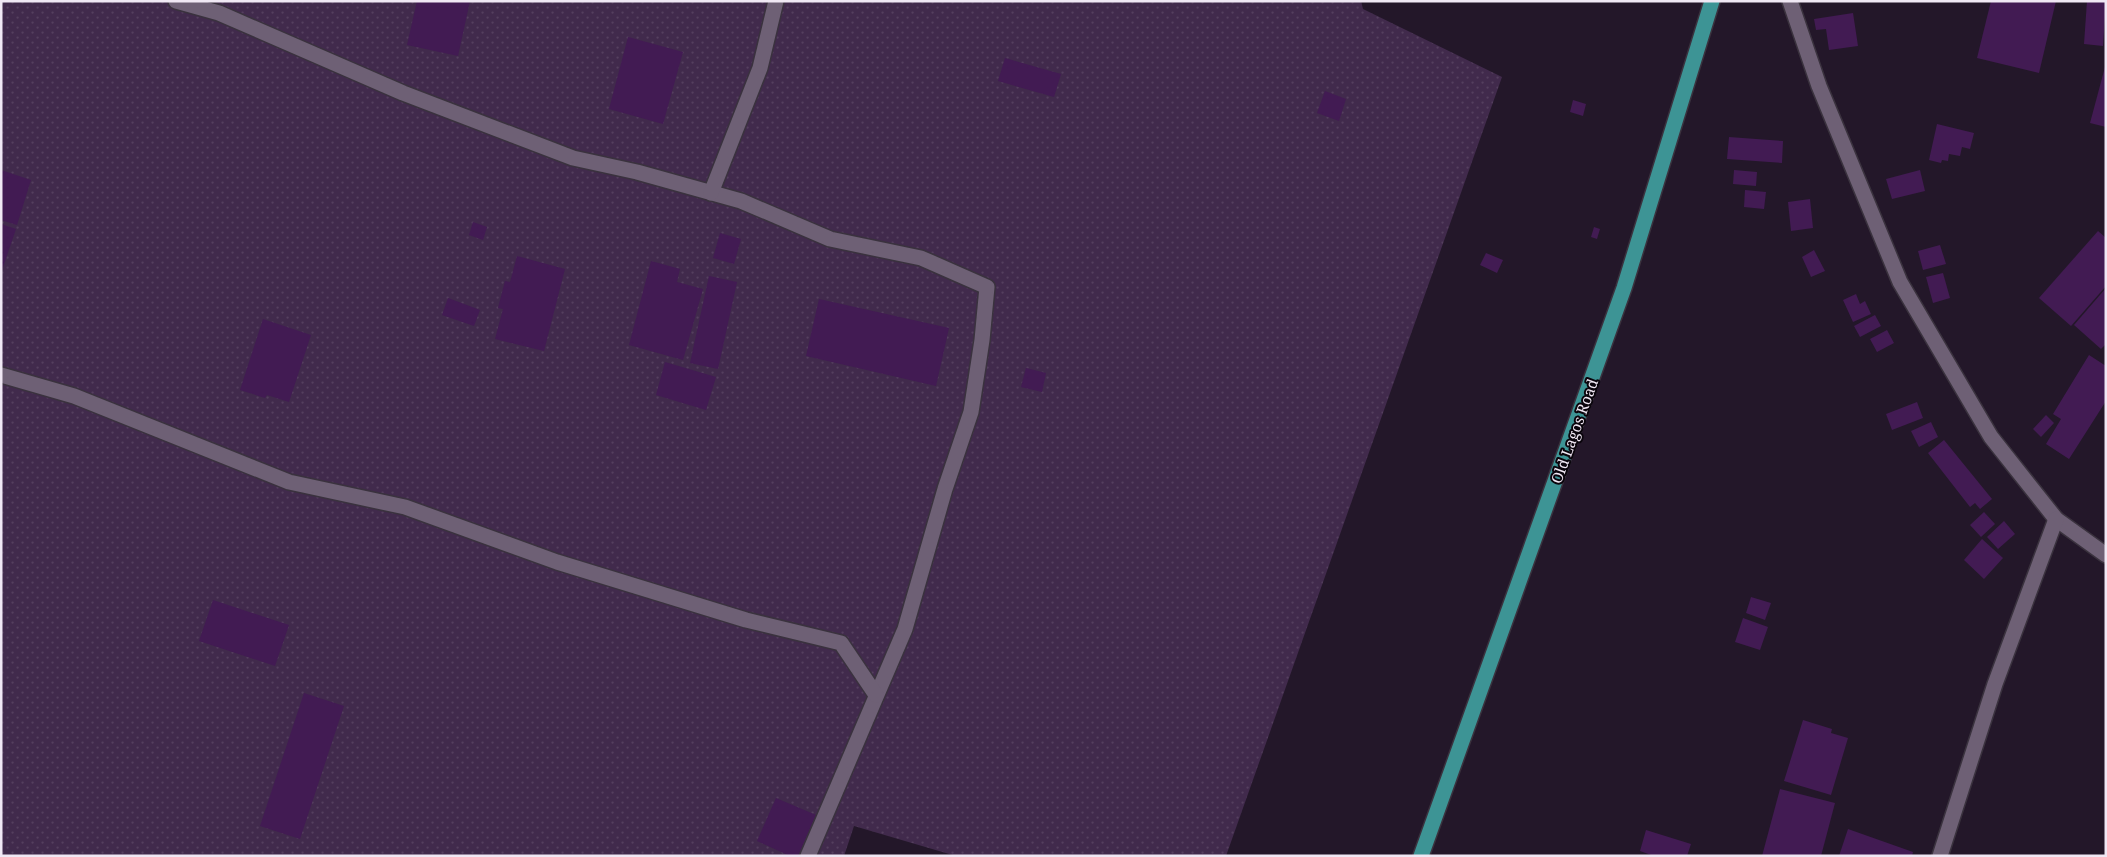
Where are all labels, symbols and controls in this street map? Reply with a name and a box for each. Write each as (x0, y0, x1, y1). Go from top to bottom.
street label: Old Lagos Road (1546, 376, 1602, 486)

